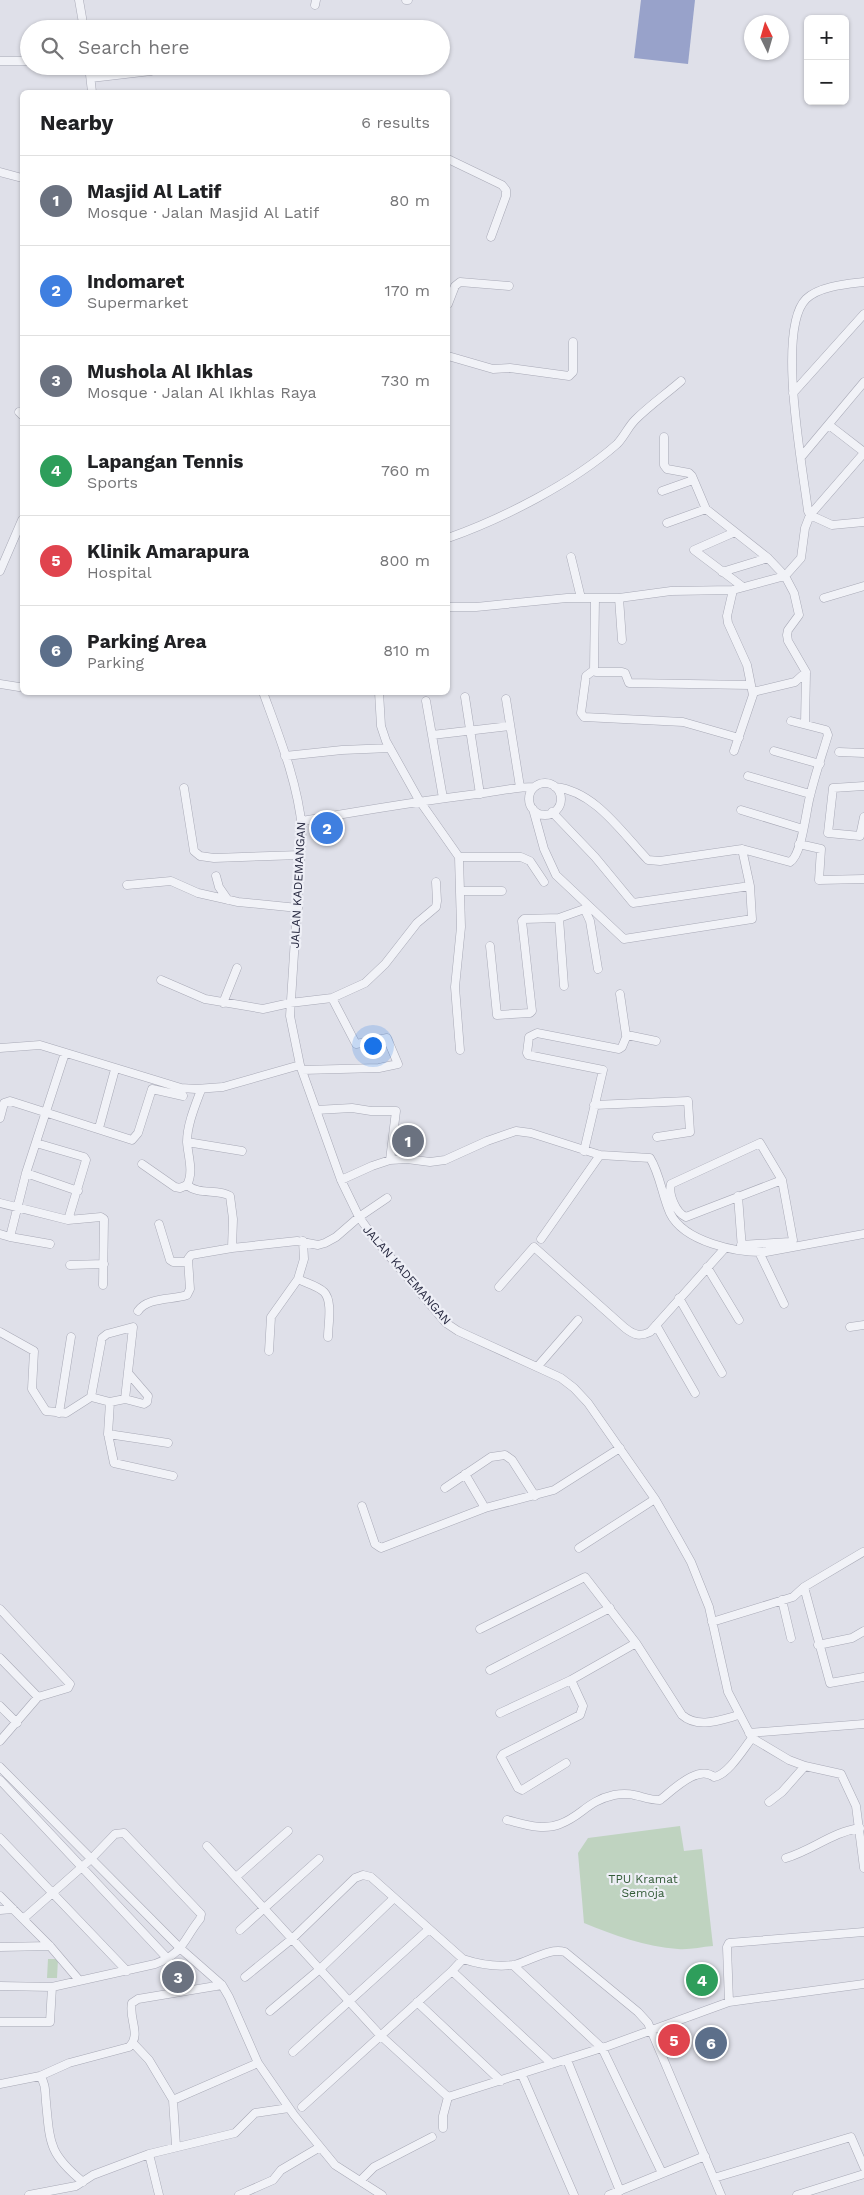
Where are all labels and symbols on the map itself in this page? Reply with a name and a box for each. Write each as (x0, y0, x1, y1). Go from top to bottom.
north arrow (744, 15, 789, 60)
pin: 2 (311, 809, 343, 847)
street label: JALAN KADEMANGAN (288, 821, 308, 949)
your location (360, 1033, 386, 1059)
pin: 1 (392, 1122, 424, 1160)
street label: JALAN KADEMANGAN (360, 1223, 454, 1327)
park label: TPU Kramat Semoja (608, 1872, 678, 1900)
pin: 3 (162, 1958, 194, 1996)
pin: 4 (686, 1961, 718, 1999)
pin: 5 (658, 2021, 690, 2059)
pin: 6 (695, 2024, 727, 2062)

